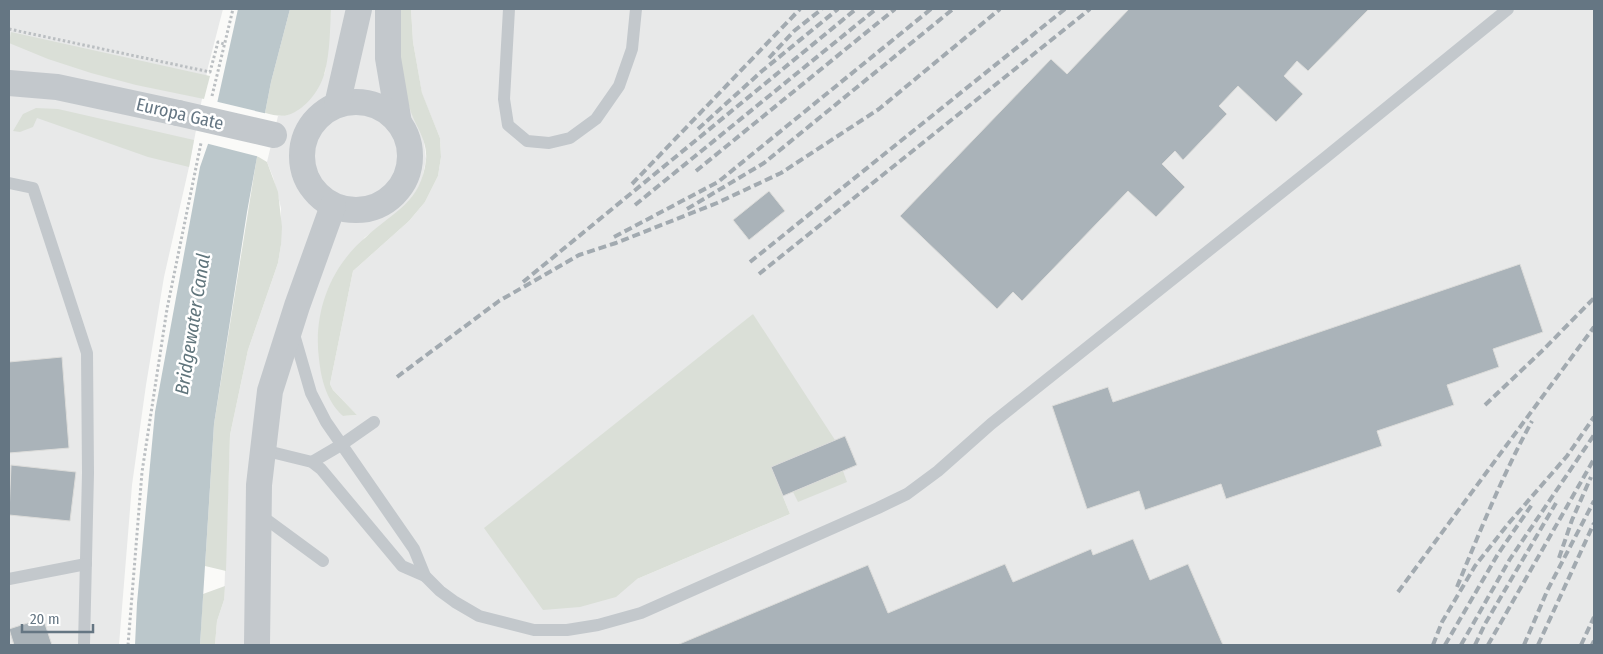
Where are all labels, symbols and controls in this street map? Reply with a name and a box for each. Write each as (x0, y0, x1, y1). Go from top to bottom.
street label: Europa Gate (134, 93, 226, 135)
water label: Bridgewater Canal (170, 252, 215, 396)
scale bar (22, 602, 94, 634)
text: 20 m (30, 610, 60, 628)

